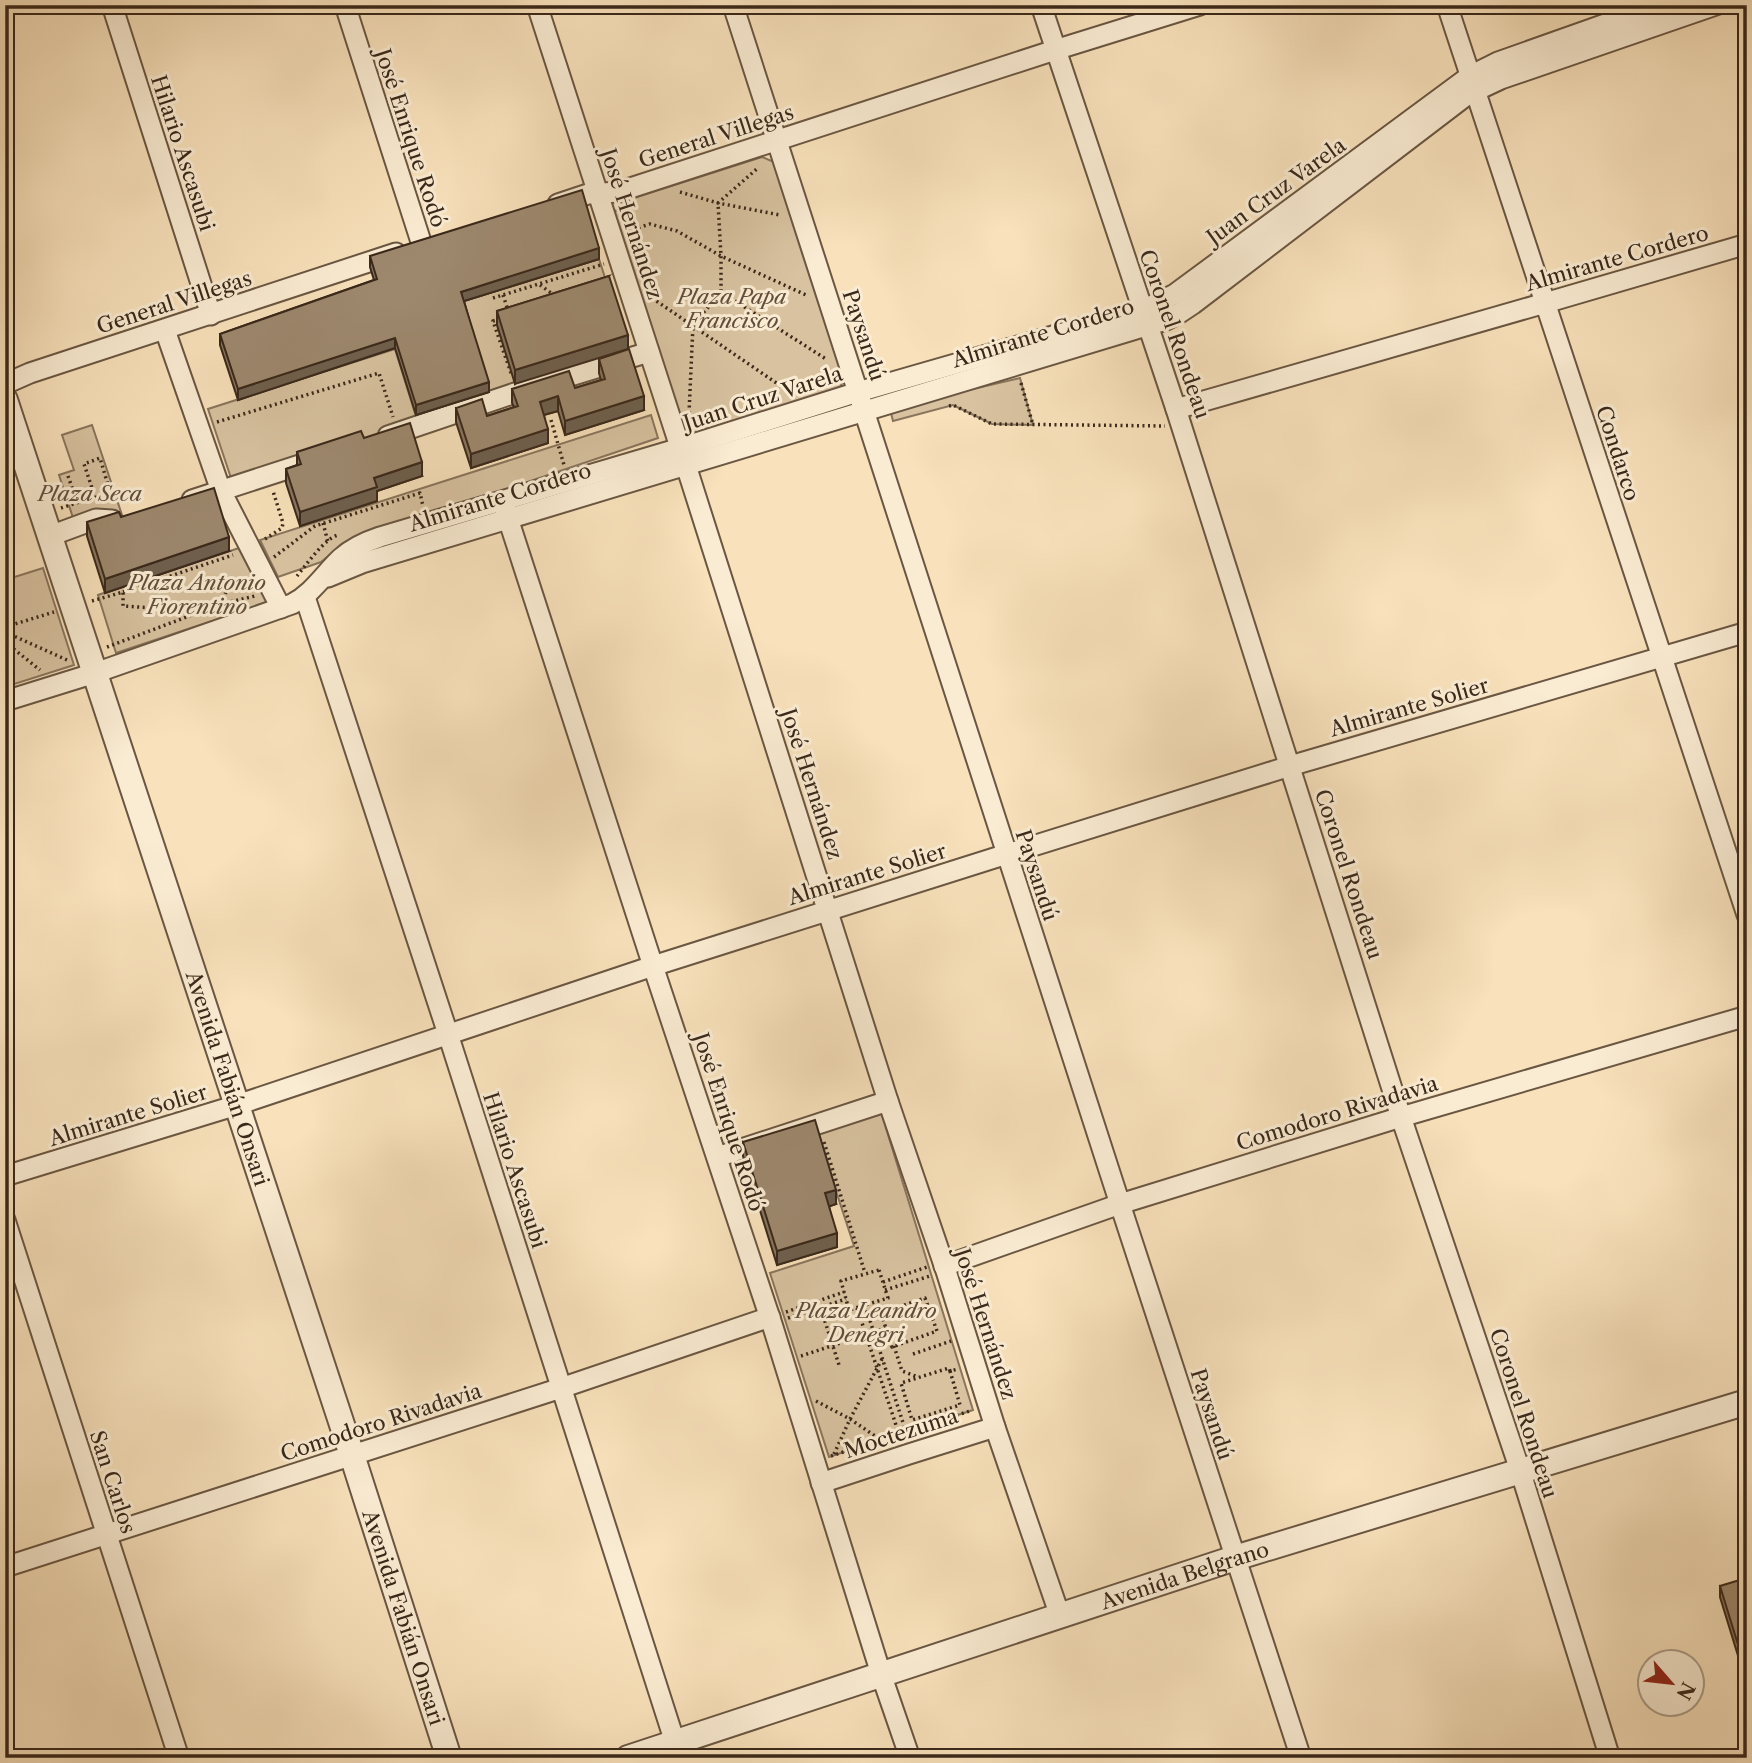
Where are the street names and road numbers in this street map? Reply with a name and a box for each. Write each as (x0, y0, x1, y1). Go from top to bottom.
street label: José Enrique Rodó (369, 43, 452, 230)
street label: Hilario Ascasubi (146, 72, 220, 234)
street label: General Villegas (635, 99, 797, 173)
street label: Juan Cruz Varela (1199, 132, 1351, 252)
street label: José Hernández (595, 142, 668, 303)
street label: Almirante Cordero (1522, 220, 1711, 296)
street label: Coronel Rondeau (1134, 246, 1216, 422)
street label: General Villegas (93, 265, 255, 339)
street label: Paysandú (838, 286, 891, 384)
street label: Almirante Cordero (948, 293, 1137, 373)
street label: Juan Cruz Varela (678, 360, 846, 436)
street label: Condarco (1591, 402, 1645, 504)
street label: Almirante Cordero (405, 457, 594, 537)
street label: Almirante Solier (1326, 672, 1492, 742)
street label: José Hernández (775, 702, 848, 863)
street label: Coronel Rondeau (1310, 786, 1388, 962)
street label: Paysandú (1011, 826, 1064, 924)
street label: Almirante Solier (784, 838, 949, 910)
street label: Avenida Fabián Onsari (181, 967, 275, 1189)
street label: José Enrique Rodó (687, 1027, 770, 1214)
street label: Comodoro Rivadavia (1233, 1070, 1442, 1156)
street label: Almirante Solier (45, 1079, 210, 1151)
street label: Hilario Ascasubi (478, 1089, 552, 1251)
street label: José Hernández (949, 1242, 1022, 1403)
street label: Coronel Rondeau (1485, 1325, 1563, 1501)
street label: Paysandú (1186, 1365, 1239, 1463)
street label: Comodoro Rivadavia (277, 1377, 485, 1466)
street label: Moctezuma (841, 1403, 962, 1463)
street label: San Carlos (85, 1427, 141, 1537)
street label: Avenida Fabián Onsari (357, 1506, 450, 1728)
street label: Avenida Belgrano (1096, 1536, 1272, 1614)

